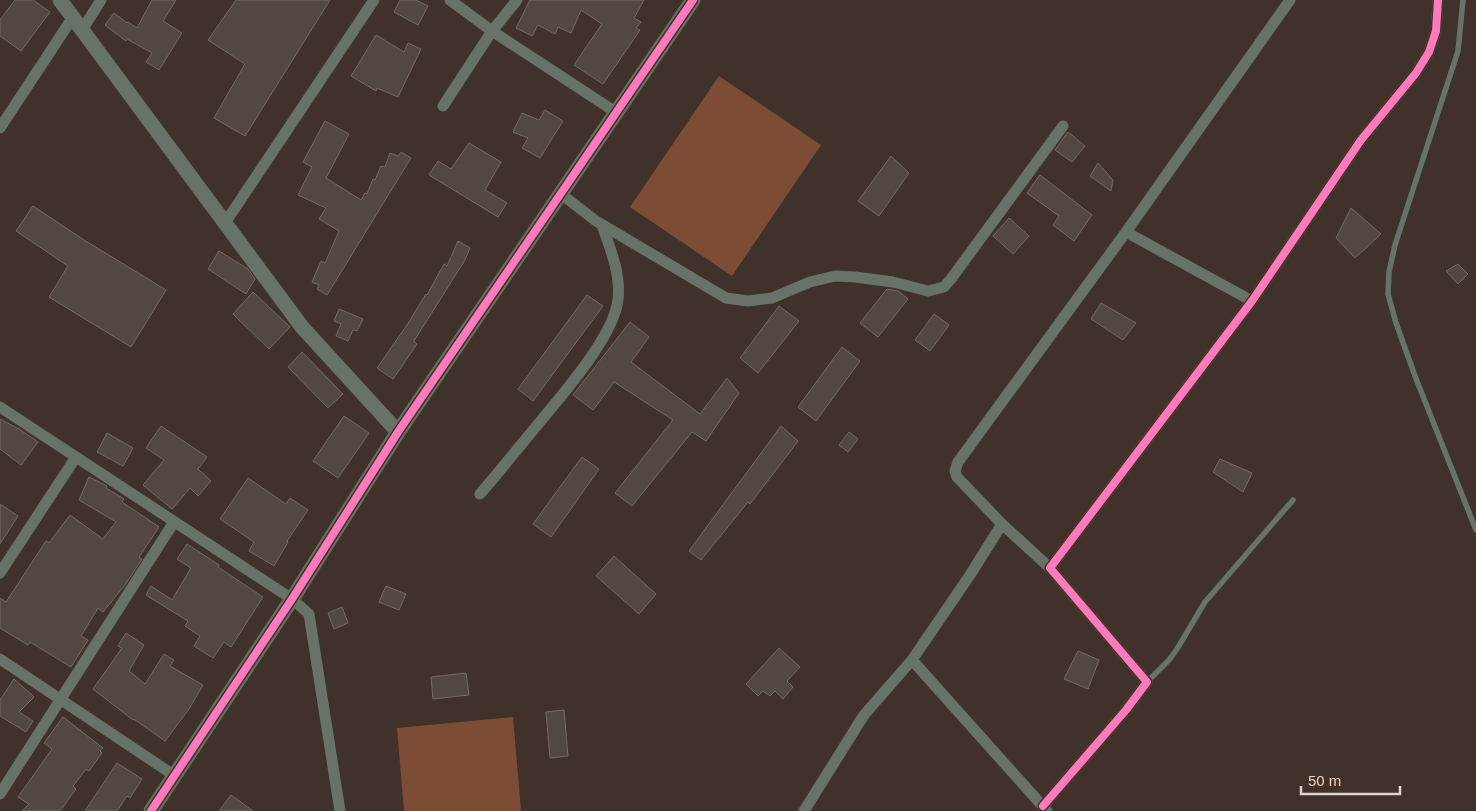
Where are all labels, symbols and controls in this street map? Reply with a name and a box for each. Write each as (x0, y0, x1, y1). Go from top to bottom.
scale bar (1301, 764, 1400, 796)
text: 50 m (1308, 772, 1341, 789)

